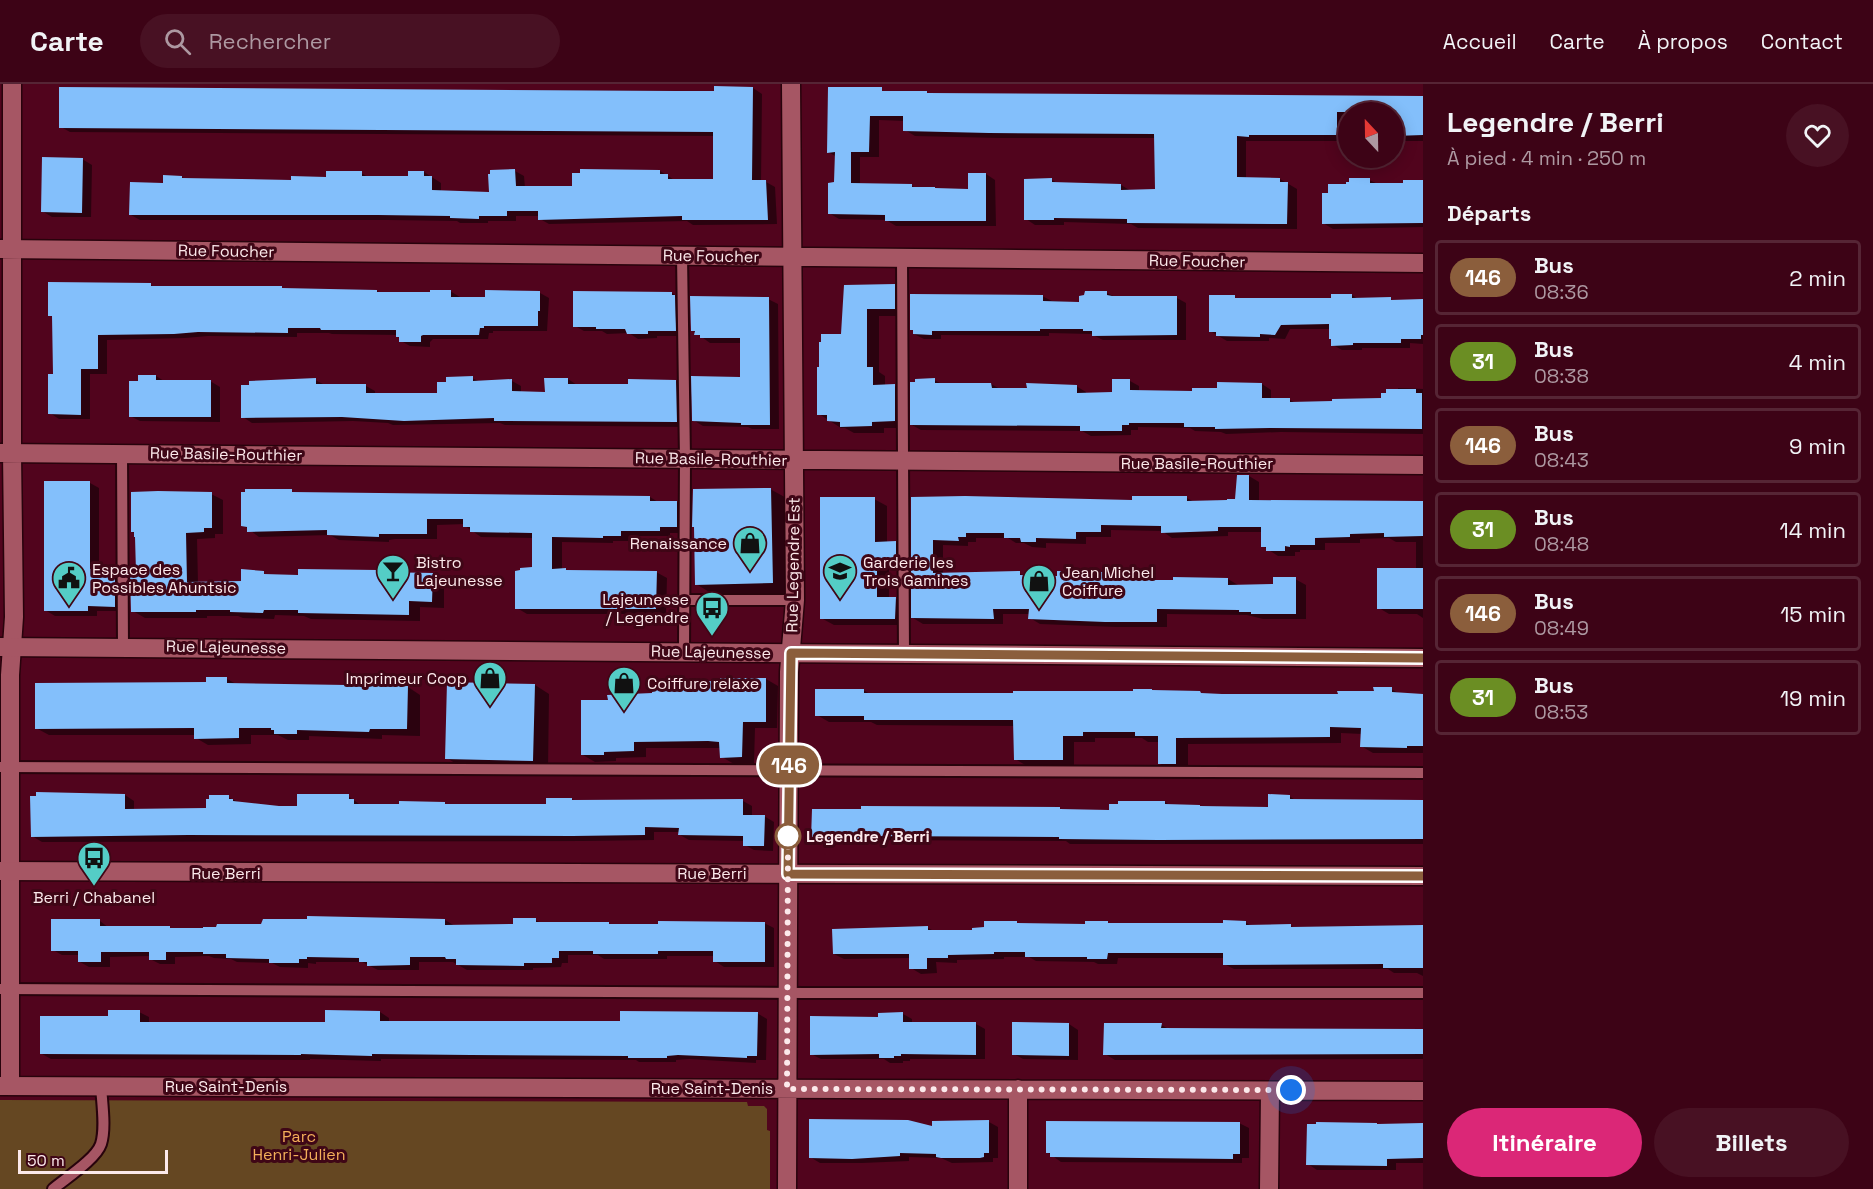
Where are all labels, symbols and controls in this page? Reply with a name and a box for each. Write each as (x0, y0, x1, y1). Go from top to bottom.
search box (140, 14, 560, 68)
text: Carte (30, 23, 104, 59)
icon: search (161, 25, 194, 58)
text: Rechercher (209, 27, 331, 55)
text: Accueil (1443, 28, 1517, 55)
text: Carte (1550, 28, 1605, 55)
text: À propos (1638, 28, 1728, 55)
text: Contact (1761, 28, 1843, 55)
north arrow (1338, 102, 1404, 168)
map controls (1338, 102, 1404, 168)
text: Legendre / Berri (1447, 104, 1664, 140)
button: heart (1786, 104, 1849, 167)
text: À pied · 4 min · 250 m (1447, 145, 1646, 171)
text: Départs (1447, 199, 1531, 227)
street label: Rue Foucher (178, 240, 274, 262)
street label: Rue Foucher (663, 245, 759, 267)
street label: Rue Foucher (1149, 250, 1245, 272)
text: Bus (1534, 251, 1574, 279)
text: 146 (1465, 264, 1501, 291)
text: 2 min (1789, 264, 1846, 292)
text: 08:36 (1534, 279, 1589, 305)
text: Bus (1534, 335, 1574, 363)
text: 31 (1472, 348, 1494, 375)
text: 4 min (1789, 348, 1846, 376)
text: 08:38 (1534, 363, 1589, 389)
text: Bus (1534, 419, 1574, 447)
text: 146 (1465, 432, 1501, 459)
text: 9 min (1789, 432, 1846, 460)
street label: Rue Basile-Routhier (150, 442, 302, 466)
street label: Rue Basile-Routhier (635, 447, 787, 471)
text: 08:43 (1534, 447, 1589, 473)
street label: Rue Basile-Routhier (1121, 453, 1273, 474)
street label: Rue Legendre Est (781, 497, 805, 633)
text: Bus (1534, 503, 1574, 531)
text: 31 (1472, 516, 1494, 543)
text: 14 min (1780, 516, 1846, 544)
shop icon: Renaissance (732, 525, 768, 572)
text: 08:48 (1534, 531, 1589, 557)
place label: Renaissance (630, 533, 727, 554)
place label: Bistro Lajeunesse (416, 552, 503, 591)
place label: Garderie les Trois Gamines (863, 552, 968, 591)
bar icon: Bistro Lajeunesse (375, 553, 411, 600)
school or university icon: Garderie les Trois Gamines (822, 553, 858, 600)
place label: Espace des Possibles Ahuntsic (92, 559, 236, 598)
public building icon: Espace des Possibles Ahuntsic (51, 560, 87, 607)
place label: Jean Michel Coiffure (1062, 562, 1154, 601)
shop icon: Jean Michel Coiffure (1021, 563, 1057, 610)
text: Bus (1534, 587, 1574, 615)
place label: Lajeunesse / Legendre (602, 589, 689, 628)
bus stop icon: Lajeunesse / Legendre (694, 590, 730, 637)
text: 146 (1465, 600, 1501, 627)
text: 15 min (1780, 600, 1846, 628)
text: 08:49 (1534, 615, 1589, 641)
street label: Rue Lajeunesse (166, 635, 286, 659)
street label: Rue Lajeunesse (651, 640, 771, 664)
shop icon: Imprimeur Coop (472, 660, 508, 707)
shop icon: Coiffure relaxe (606, 665, 642, 712)
place label: Imprimeur Coop (346, 668, 467, 689)
text: Bus (1534, 671, 1574, 699)
place label: Coiffure relaxe (647, 673, 759, 694)
text: 31 (1472, 684, 1494, 711)
text: 19 min (1780, 684, 1846, 712)
text: 08:53 (1534, 699, 1588, 725)
line badge: 146 (754, 746, 824, 784)
text: 146 (771, 752, 807, 779)
marker: Legendre / Berri (775, 823, 801, 849)
place label: Legendre / Berri (806, 826, 930, 847)
bus stop icon: Berri / Chabanel (76, 840, 112, 887)
street label: Rue Berri (191, 863, 261, 884)
street label: Rue Berri (677, 863, 747, 884)
place label: Berri / Chabanel (33, 887, 155, 908)
your location (1276, 1075, 1306, 1105)
street label: Rue Saint-Denis (165, 1076, 287, 1097)
street label: Rue Saint-Denis (651, 1078, 773, 1099)
button: Itinéraire (1447, 1108, 1642, 1177)
button: Billets (1654, 1108, 1849, 1177)
park label: Parc Henri-Julien (252, 1126, 346, 1165)
scale bar (18, 1147, 168, 1174)
text: 50 m (27, 1150, 65, 1171)

